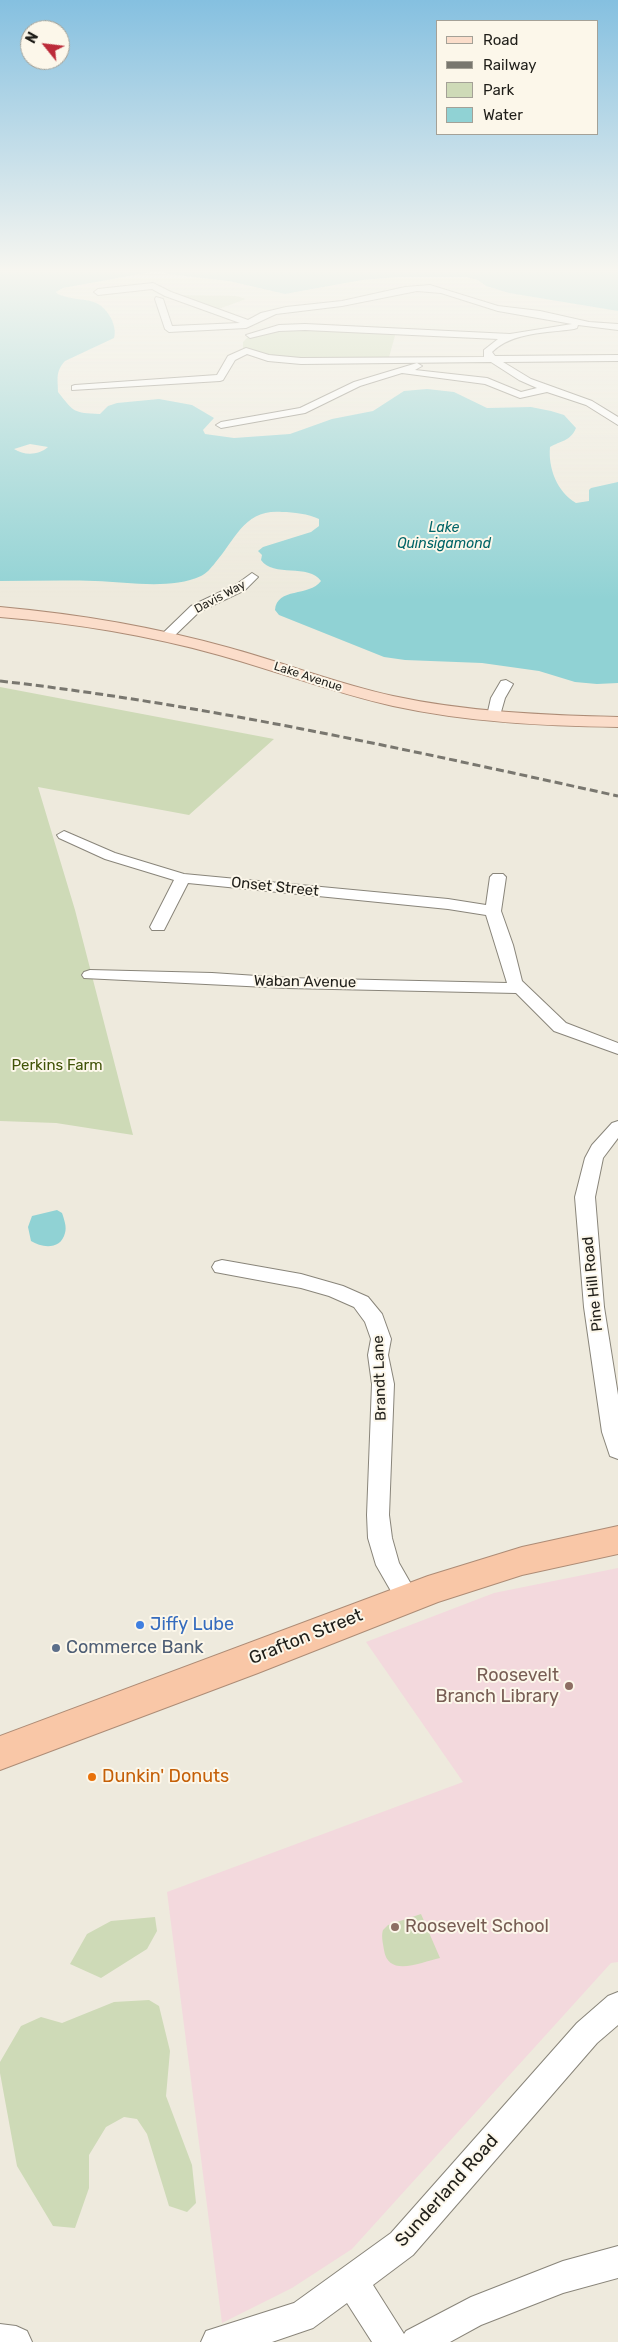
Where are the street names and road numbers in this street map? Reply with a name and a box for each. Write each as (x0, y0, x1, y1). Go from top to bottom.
street label: Davis Way (192, 578, 248, 616)
street label: Lake Avenue (272, 659, 344, 695)
street label: Onset Street (230, 873, 320, 901)
street label: Waban Avenue (254, 972, 356, 992)
street label: Pine Hill Road (579, 1236, 607, 1332)
street label: Brandt Lane (370, 1335, 390, 1421)
street label: Grafton Street (246, 1604, 366, 1670)
street label: Sunderland Road (391, 2130, 503, 2252)

